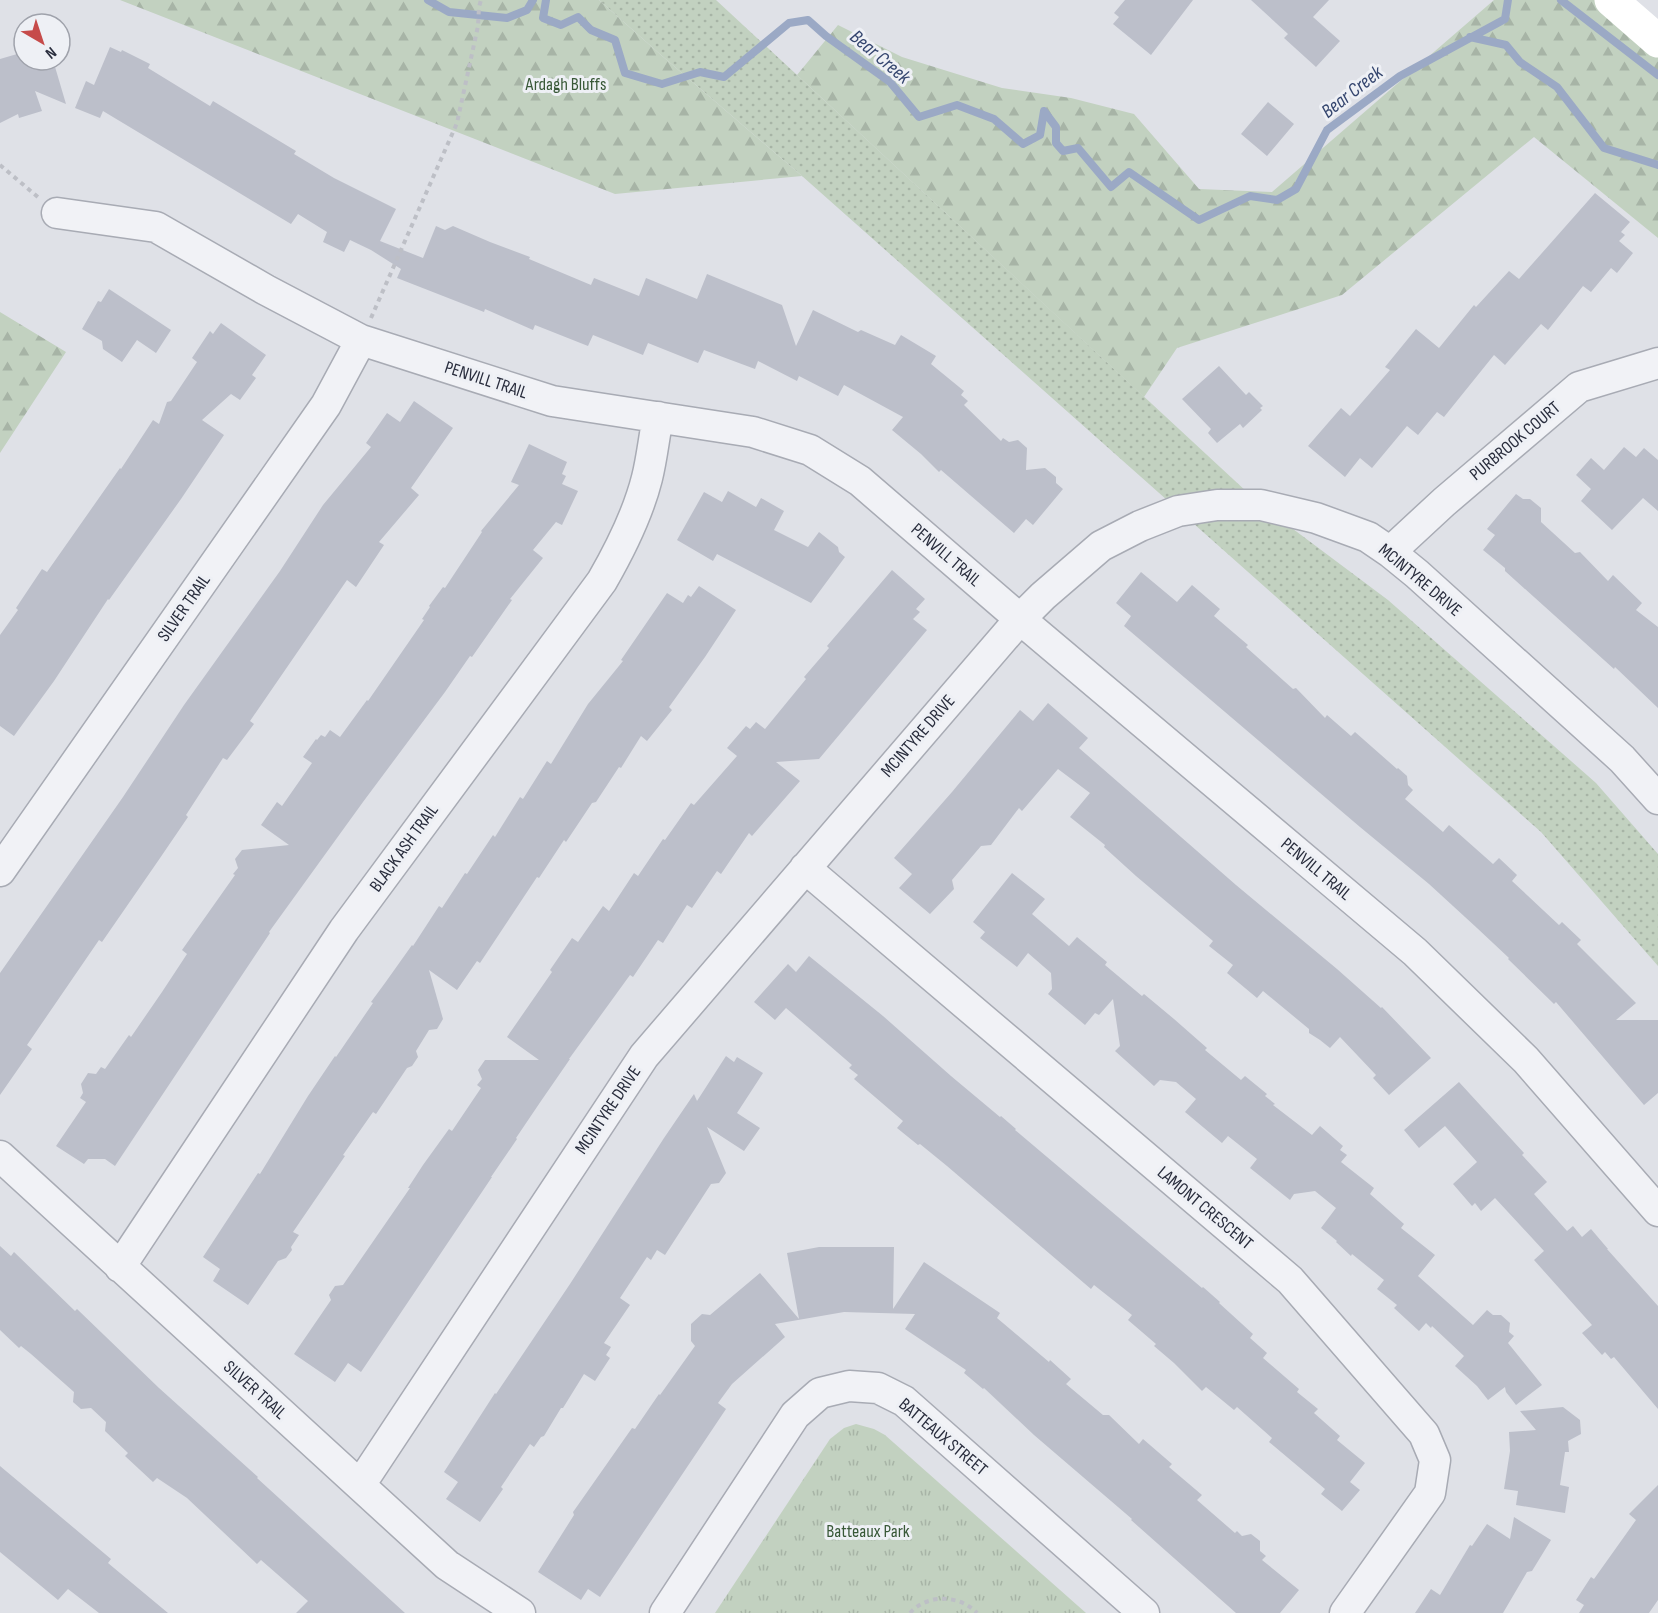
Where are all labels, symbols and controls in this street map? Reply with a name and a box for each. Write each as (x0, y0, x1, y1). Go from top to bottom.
north arrow (12, 12, 72, 72)
water label: Bear Creek (845, 25, 915, 89)
text: N (41, 42, 60, 63)
water label: Bear Creek (1317, 60, 1388, 123)
park label: Ardagh Bluffs (525, 74, 606, 95)
street label: PENVILL TRAIL (442, 357, 530, 403)
street label: PURBROOK COURT (1466, 397, 1564, 485)
street label: PENVILL TRAIL (907, 519, 985, 591)
street label: MCINTYRE DRIVE (1374, 539, 1466, 621)
street label: SILVER TRAIL (153, 570, 215, 646)
street label: MCINTYRE DRIVE (877, 691, 959, 781)
street label: BLACK ASH TRAIL (365, 800, 443, 896)
street label: PENVILL TRAIL (1276, 833, 1356, 905)
street label: MCINTYRE DRIVE (571, 1062, 645, 1158)
street label: LAMONT CRESCENT (1153, 1162, 1257, 1254)
street label: SILVER TRAIL (219, 1356, 291, 1424)
street label: BATTEAUX STREET (894, 1394, 992, 1480)
park label: Batteaux Park (826, 1521, 910, 1542)

